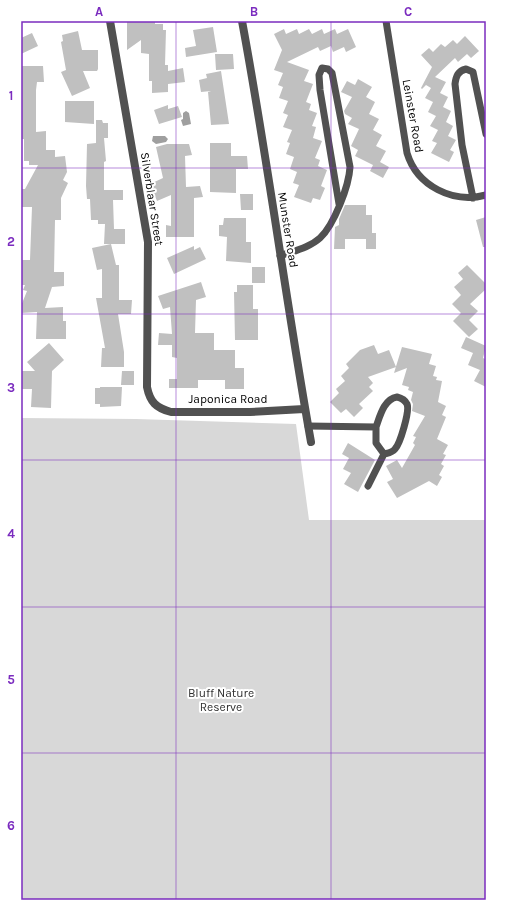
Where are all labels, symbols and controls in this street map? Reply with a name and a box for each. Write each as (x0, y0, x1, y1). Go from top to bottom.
text: A (95, 4, 103, 19)
text: B (250, 4, 258, 19)
text: C (404, 4, 412, 19)
street label: Leinster Road (400, 78, 426, 154)
text: 1 (9, 88, 13, 103)
street label: Silverblaar Street (138, 151, 166, 247)
street label: Munster Road (275, 191, 301, 269)
text: 2 (7, 234, 15, 249)
text: 3 (7, 380, 15, 395)
street label: Japonica Road (188, 392, 268, 406)
text: 4 (7, 526, 15, 541)
text: 5 (7, 672, 15, 687)
park label: Bluff Nature Reserve (188, 686, 254, 714)
text: 6 (7, 818, 15, 833)

